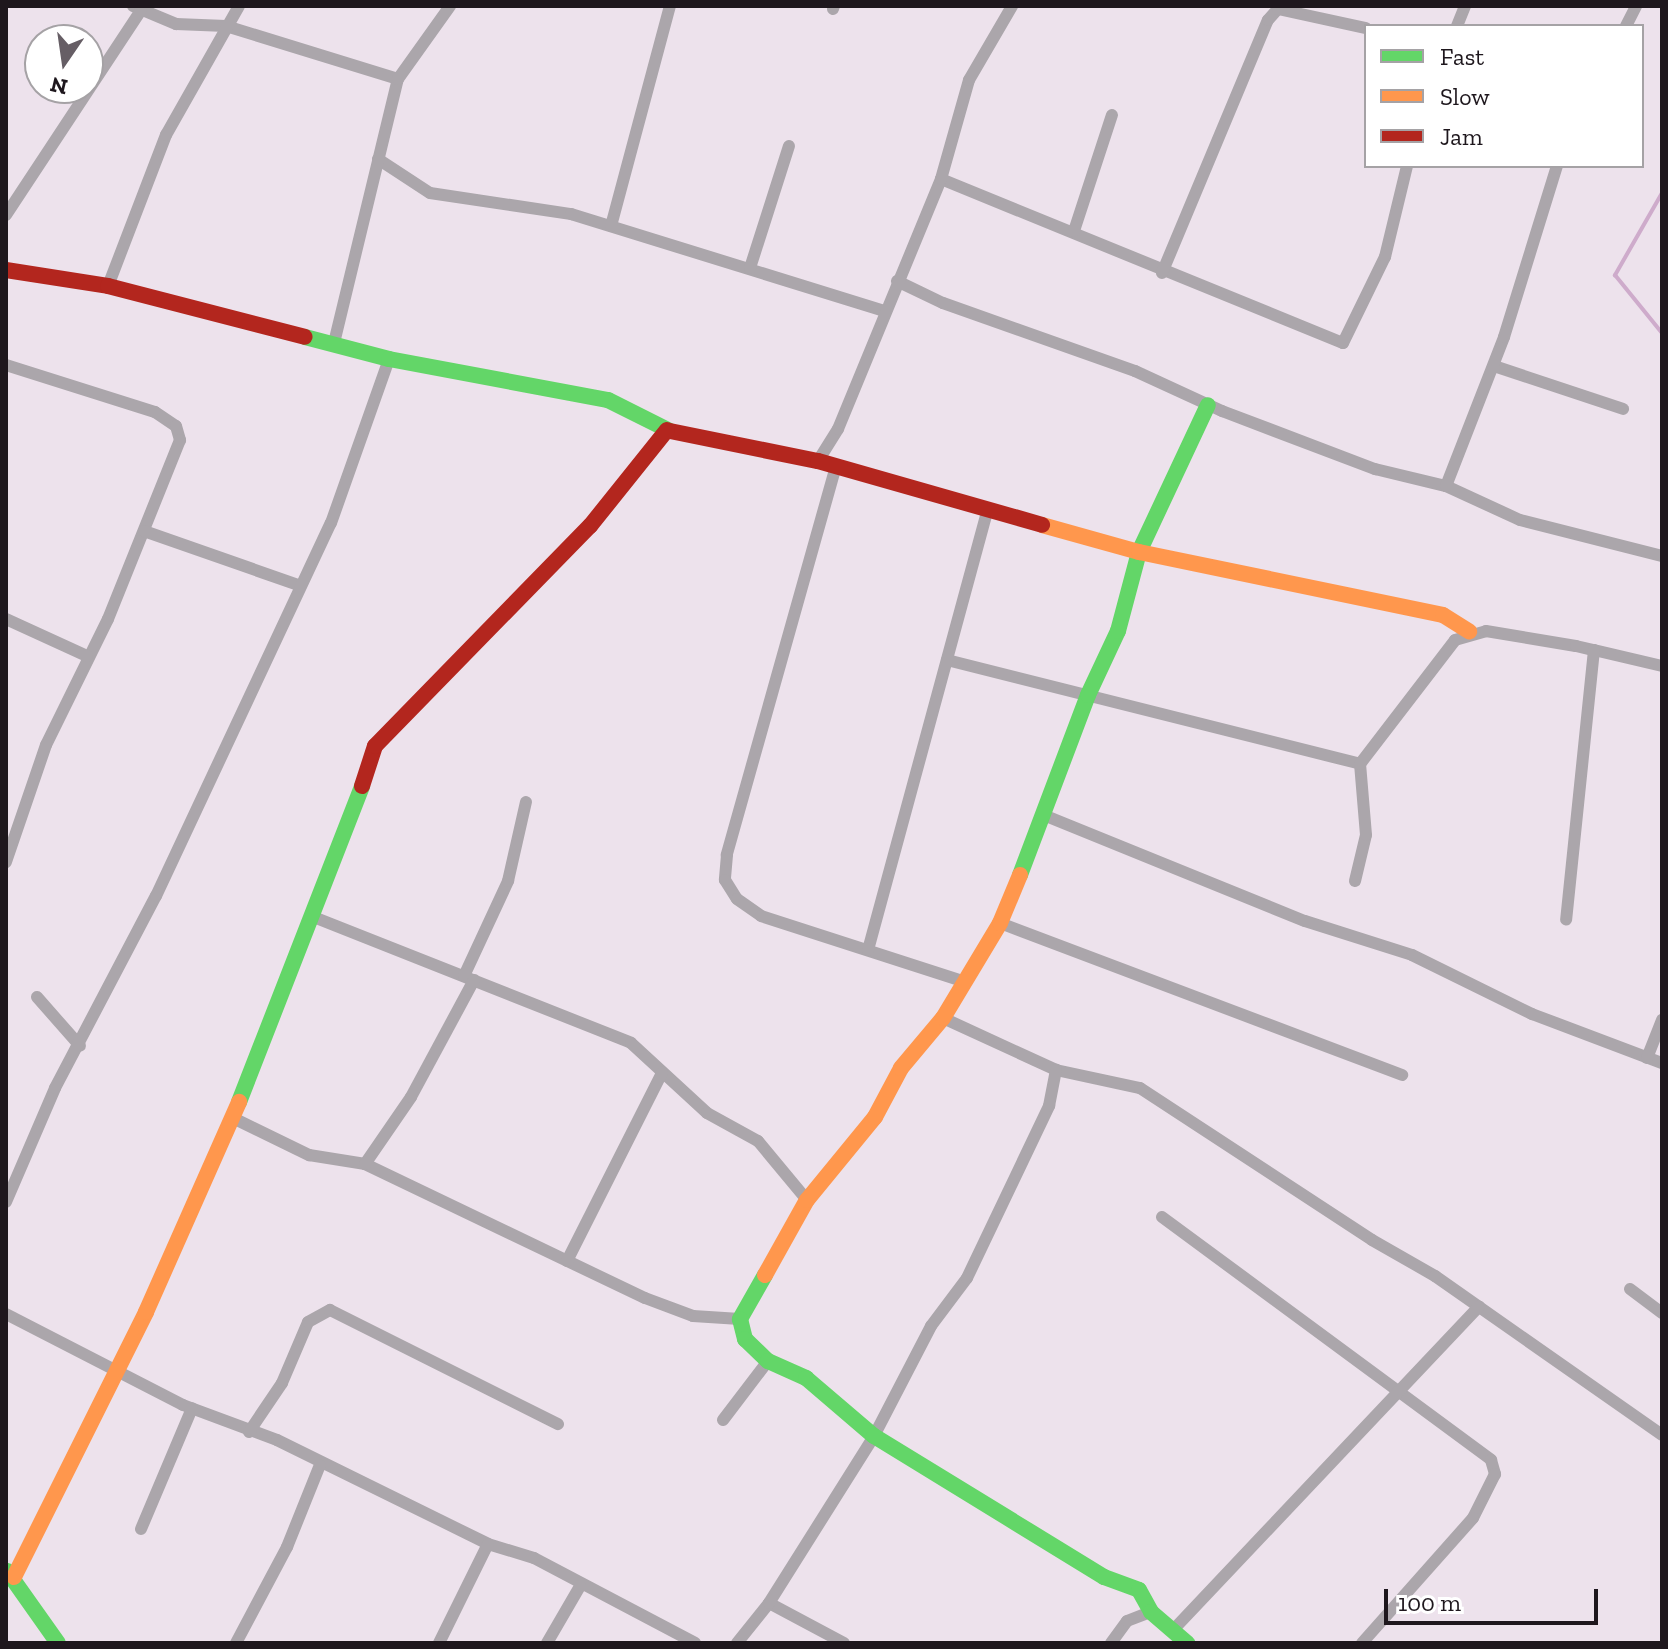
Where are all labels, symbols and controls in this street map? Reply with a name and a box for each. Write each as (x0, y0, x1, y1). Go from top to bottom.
north arrow (24, 24, 104, 104)
legend (1364, 24, 1644, 168)
text: Fast (1440, 42, 1484, 71)
text: N (48, 71, 70, 101)
text: Slow (1440, 82, 1490, 111)
text: Jam (1440, 122, 1483, 151)
scale bar (1388, 1573, 1602, 1623)
text: 100 m (1398, 1588, 1461, 1617)

